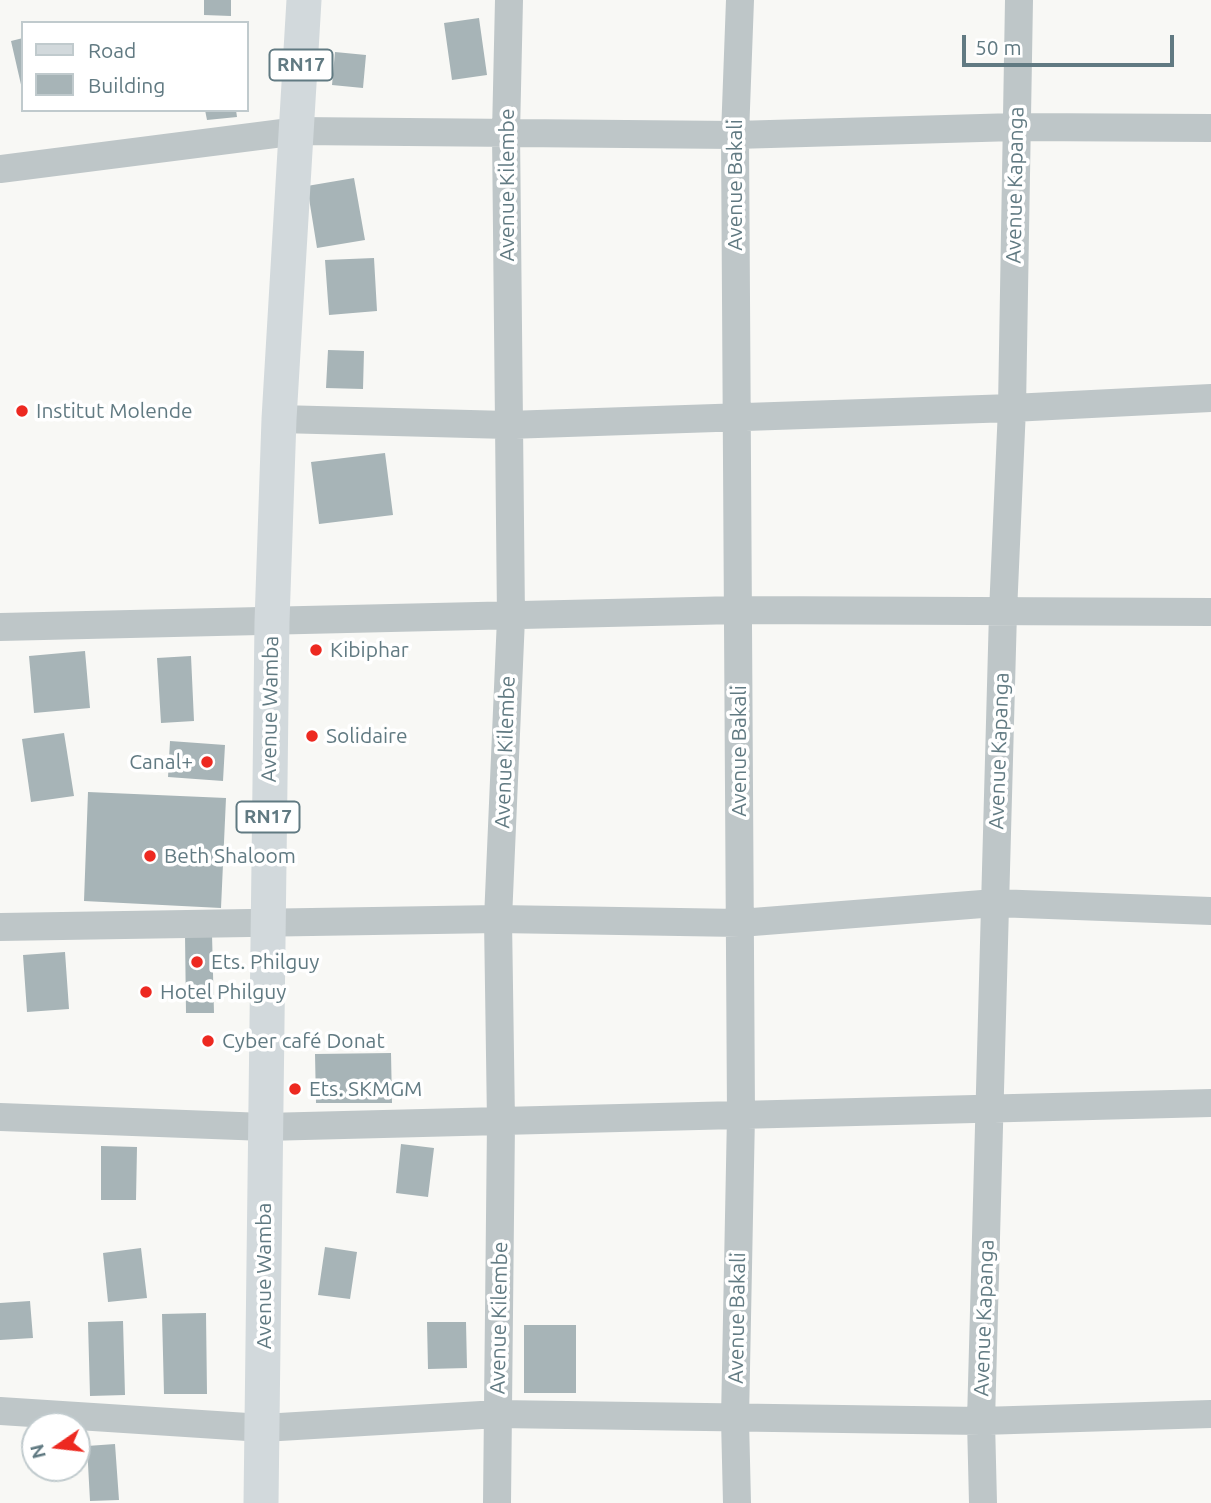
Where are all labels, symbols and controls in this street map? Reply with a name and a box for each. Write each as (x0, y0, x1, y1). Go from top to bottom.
legend (21, 21, 248, 112)
scale bar (966, 21, 1178, 65)
text: 50 m (975, 35, 1022, 59)
text: Road (88, 38, 136, 62)
road number: RN17 (270, 50, 332, 80)
text: Building (88, 73, 165, 97)
street label: Avenue Kapanga (1001, 106, 1029, 264)
street label: Avenue Kilembe (494, 109, 520, 261)
street label: Avenue Bakali (722, 119, 748, 251)
place label: Institut Molende (36, 398, 193, 424)
marker: Institut Molende (14, 403, 30, 419)
street label: Avenue Wamba (256, 636, 284, 782)
place label: Kibiphar (330, 637, 409, 663)
marker: Kibiphar (308, 642, 324, 658)
street label: Avenue Kapanga (984, 672, 1014, 830)
street label: Avenue Kilembe (490, 675, 520, 829)
street label: Avenue Bakali (726, 685, 752, 817)
place label: Solidaire (326, 723, 408, 749)
marker: Solidaire (304, 728, 320, 744)
place label: Canal+ (129, 749, 193, 775)
marker: Canal+ (199, 754, 215, 770)
road number: RN17 (236, 802, 300, 832)
place label: Beth Shaloom (164, 843, 296, 869)
marker: Beth Shaloom (142, 848, 158, 864)
place label: Ets. Philguy (211, 949, 319, 975)
marker: Ets. Philguy (189, 954, 205, 970)
place label: Hotel Philguy (160, 979, 286, 1005)
marker: Hotel Philguy (138, 984, 154, 1000)
place label: Cyber café Donat (222, 1028, 385, 1054)
marker: Cyber café Donat (200, 1033, 216, 1049)
place label: Ets. SKMGM (309, 1076, 422, 1102)
marker: Ets. SKMGM (287, 1081, 303, 1097)
street label: Avenue Wamba (251, 1203, 277, 1349)
street label: Avenue Kapanga (969, 1239, 999, 1397)
street label: Avenue Kilembe (485, 1241, 513, 1395)
street label: Avenue Bakali (723, 1252, 751, 1384)
north arrow (21, 1412, 91, 1482)
text: N (25, 1442, 50, 1461)

